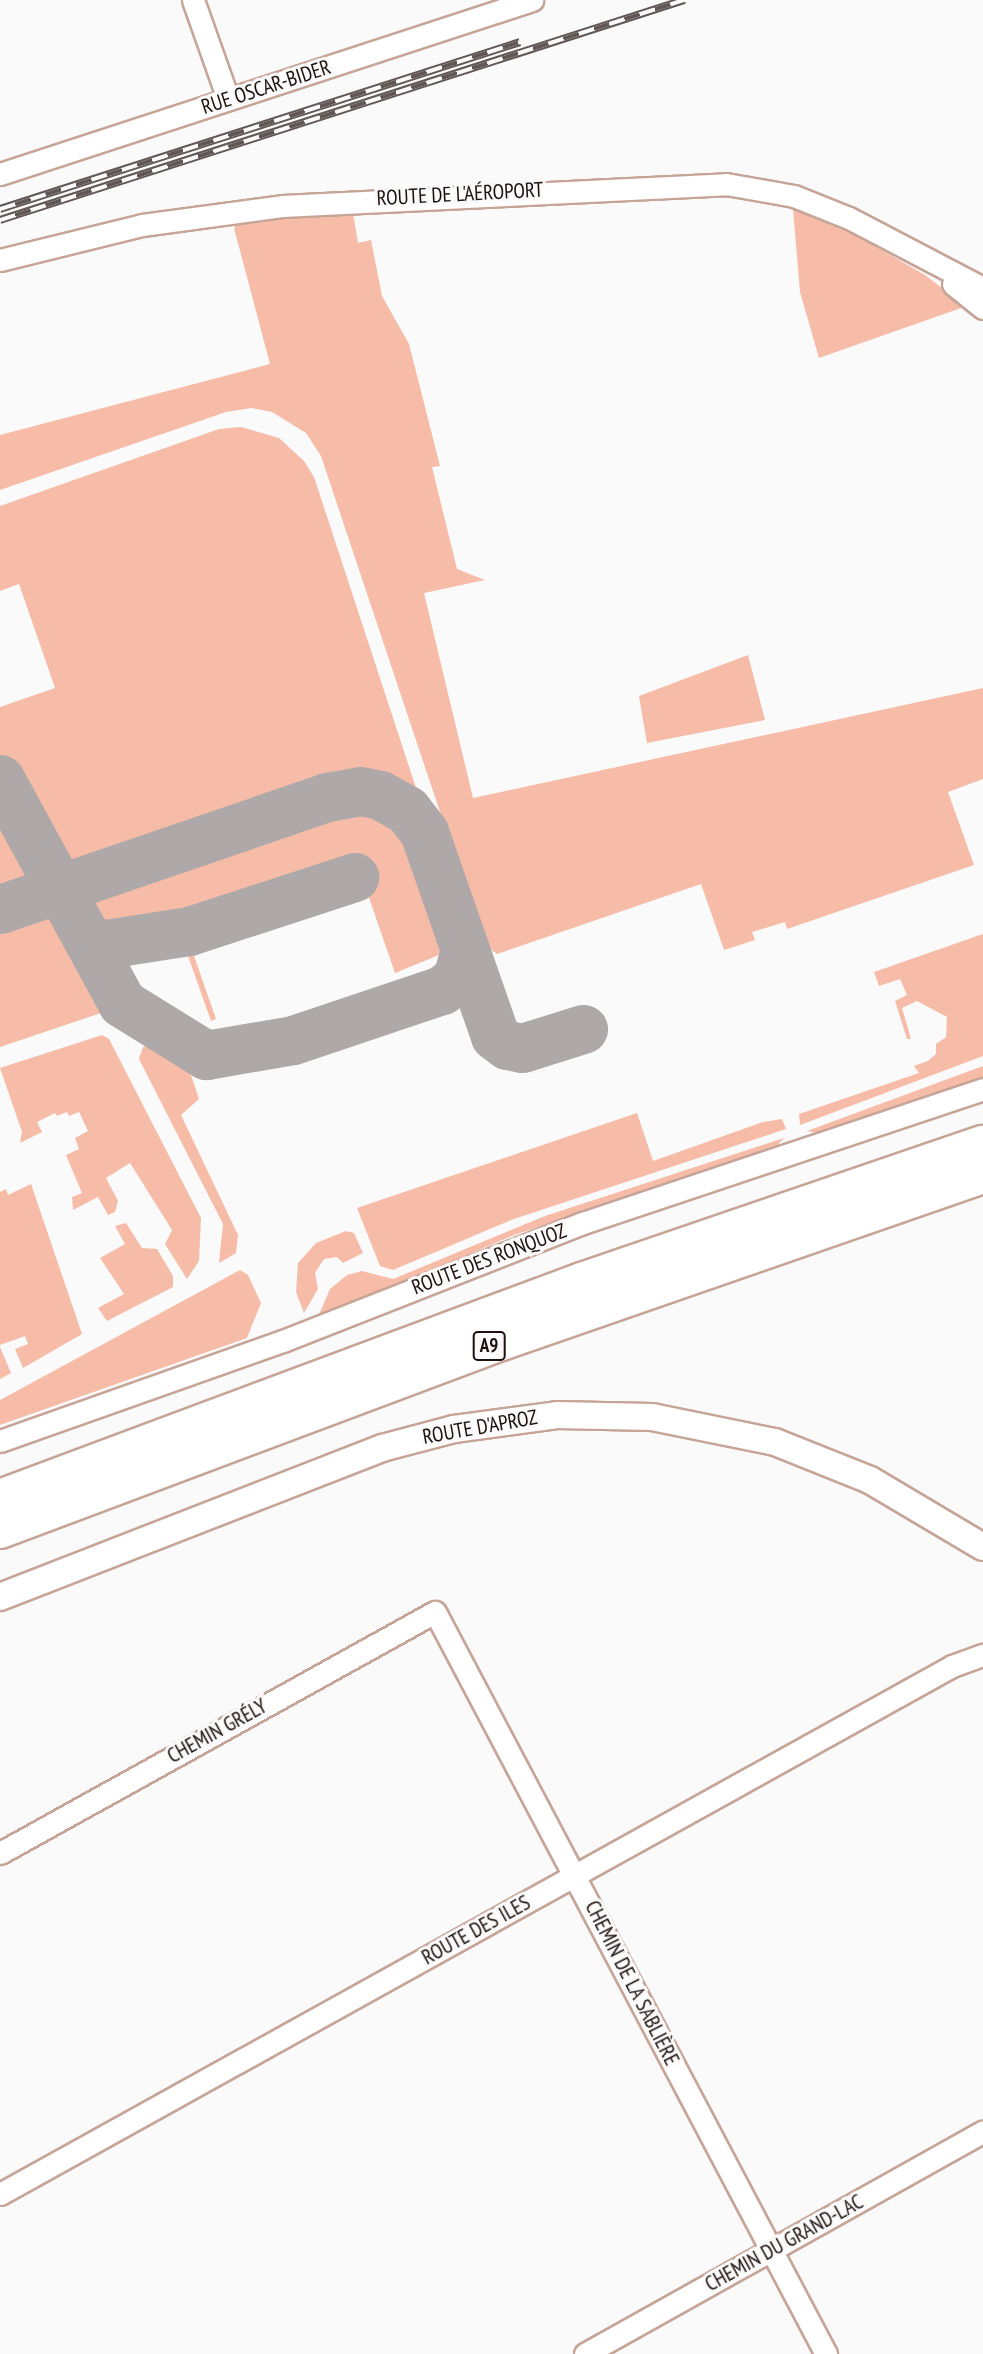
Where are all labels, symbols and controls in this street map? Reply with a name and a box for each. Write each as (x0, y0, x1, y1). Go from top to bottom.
street label: RUE OSCAR-BIDER (198, 54, 334, 120)
street label: ROUTE DE L'AÉROPORT (376, 177, 544, 211)
street label: ROUTE DES RONQUOZ (408, 1218, 570, 1300)
road number: A9 (472, 1330, 506, 1362)
street label: ROUTE D'APROZ (421, 1405, 539, 1449)
street label: CHEMIN GRÉLY (163, 1693, 271, 1769)
street label: ROUTE DES ILES (417, 1890, 535, 1970)
street label: CHEMIN DE LA SABLIÈRE (579, 1896, 685, 2070)
street label: CHEMIN DU GRAND-LAC (701, 2189, 867, 2297)

